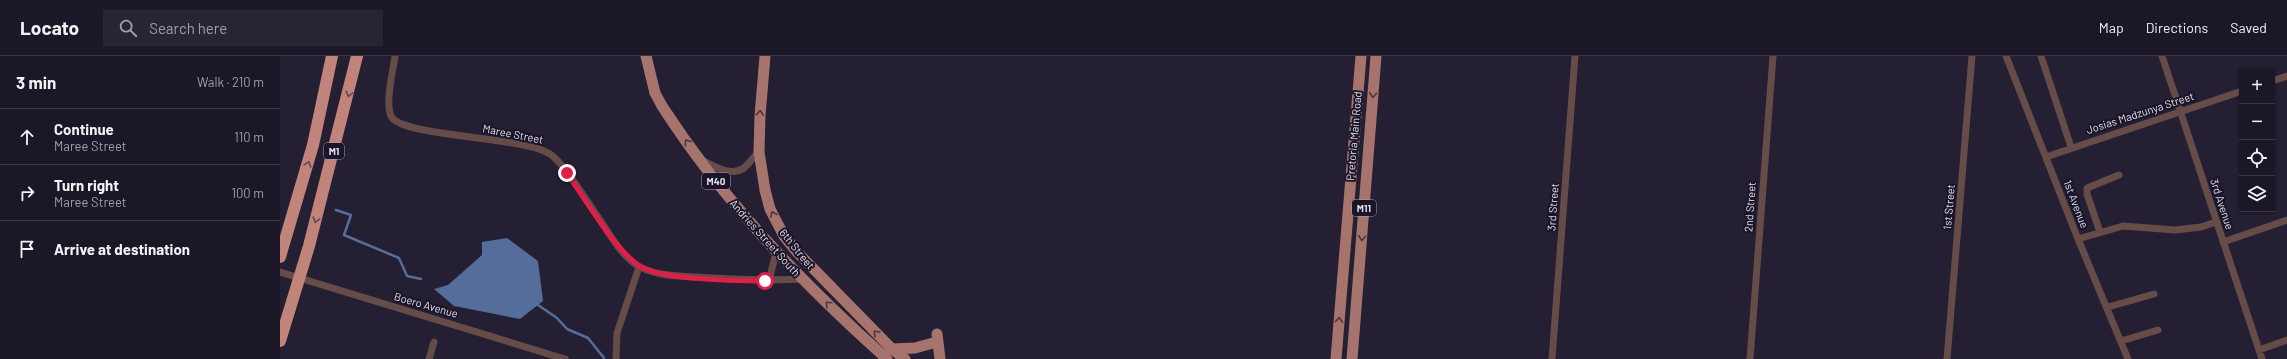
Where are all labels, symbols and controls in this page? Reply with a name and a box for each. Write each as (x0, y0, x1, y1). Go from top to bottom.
search box (103, 10, 383, 46)
text: Locato (20, 16, 79, 39)
icon: search (117, 17, 139, 39)
text: Search here (149, 19, 227, 37)
text: Map (2099, 19, 2124, 36)
text: Directions (2146, 19, 2208, 36)
text: Saved (2230, 19, 2267, 36)
map controls (2239, 68, 2275, 212)
button: + (2239, 68, 2275, 104)
text: 3 min (16, 72, 56, 92)
text: Walk · 210 m (197, 74, 264, 90)
street label: Josias Madzunya Street (2084, 89, 2195, 136)
one-way arrow (345, 91, 353, 97)
street label: Pretoria Main Road (1343, 91, 1364, 181)
one-way arrow (1369, 92, 1378, 98)
button: − (2239, 104, 2275, 140)
one-way arrow (755, 110, 764, 116)
text: Continue (54, 120, 114, 138)
street label: Maree Street (482, 121, 544, 146)
icon: ahead (16, 126, 38, 148)
text: 110 m (234, 129, 264, 145)
text: Maree Street (54, 138, 127, 154)
one-way arrow (684, 139, 692, 146)
button: locate (2239, 140, 2275, 176)
road number: M1 (324, 143, 344, 159)
one-way arrow (303, 161, 312, 168)
route end (558, 164, 576, 182)
road number: M40 (702, 173, 730, 189)
text: Turn right (54, 176, 119, 194)
button: layers (2239, 176, 2275, 212)
street label: 3rd Avenue (2208, 177, 2237, 231)
street label: 1st Avenue (2061, 178, 2092, 230)
icon: right (16, 182, 38, 204)
street label: 2nd Street (1741, 182, 1758, 232)
street label: 3rd Street (1544, 183, 1561, 231)
street label: 1st Street (1940, 184, 1957, 230)
text: 100 m (231, 185, 264, 201)
text: Maree Street (54, 194, 127, 210)
street label: Andries Street South (727, 197, 803, 279)
road number: M11 (1352, 200, 1376, 216)
one-way arrow (770, 211, 778, 219)
one-way arrow (312, 216, 321, 223)
street label: 6th Street (777, 226, 817, 271)
one-way arrow (1357, 235, 1366, 241)
icon: arrive (16, 238, 38, 260)
text: Arrive at destination (54, 240, 190, 258)
route start (756, 272, 774, 290)
street label: Boero Avenue (393, 289, 460, 320)
one-way arrow (825, 301, 833, 308)
one-way arrow (1335, 317, 1344, 323)
one-way arrow (873, 330, 881, 338)

